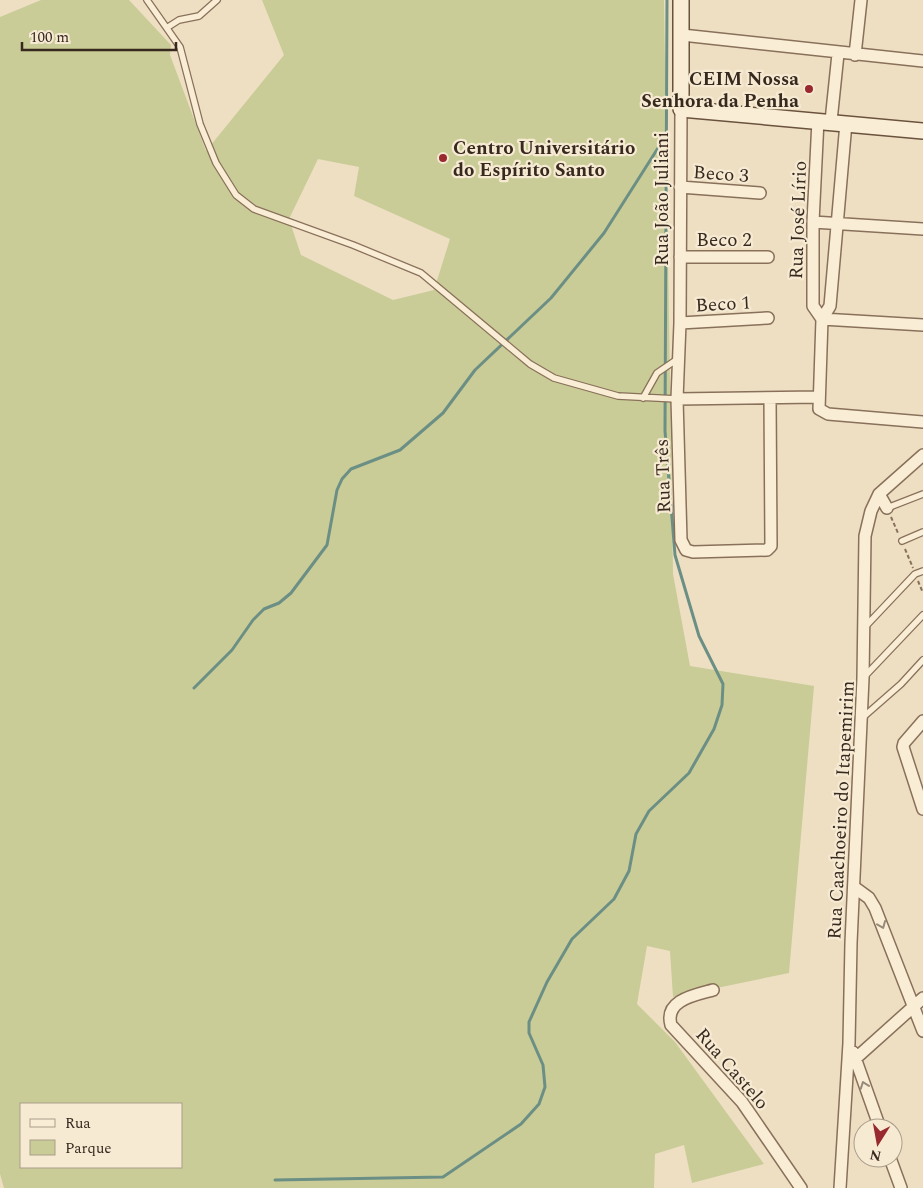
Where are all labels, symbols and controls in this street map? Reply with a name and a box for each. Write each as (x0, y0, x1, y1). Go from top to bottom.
scale bar (22, 20, 176, 52)
text: 100 m (30, 26, 69, 49)
place label: CEIM Nossa Senhora da Penha (641, 65, 799, 116)
marker: CEIM Nossa Senhora da Penha (803, 83, 815, 95)
street label: Rua João Juliani (648, 132, 677, 266)
place label: Centro Universitário do Espírito Santo (453, 134, 635, 185)
marker: Centro Universitário do Espírito Santo (437, 152, 449, 164)
street label: Beco 3 (692, 158, 750, 191)
street label: Rua José Lírio (782, 160, 815, 280)
street label: Beco 2 (696, 226, 752, 255)
street label: Beco 1 (695, 289, 752, 320)
street label: Rua Três (648, 438, 679, 514)
street label: Rua Caachoeiro do Itapemirim (820, 680, 863, 940)
one-way arrow (876, 920, 886, 929)
street label: Rua Castelo (688, 1022, 776, 1116)
one-way arrow (860, 1082, 870, 1090)
legend (20, 1103, 182, 1168)
text: Rua (65, 1112, 91, 1135)
north arrow (853, 1118, 903, 1168)
text: Parque (65, 1137, 112, 1160)
text: N (868, 1144, 883, 1167)

